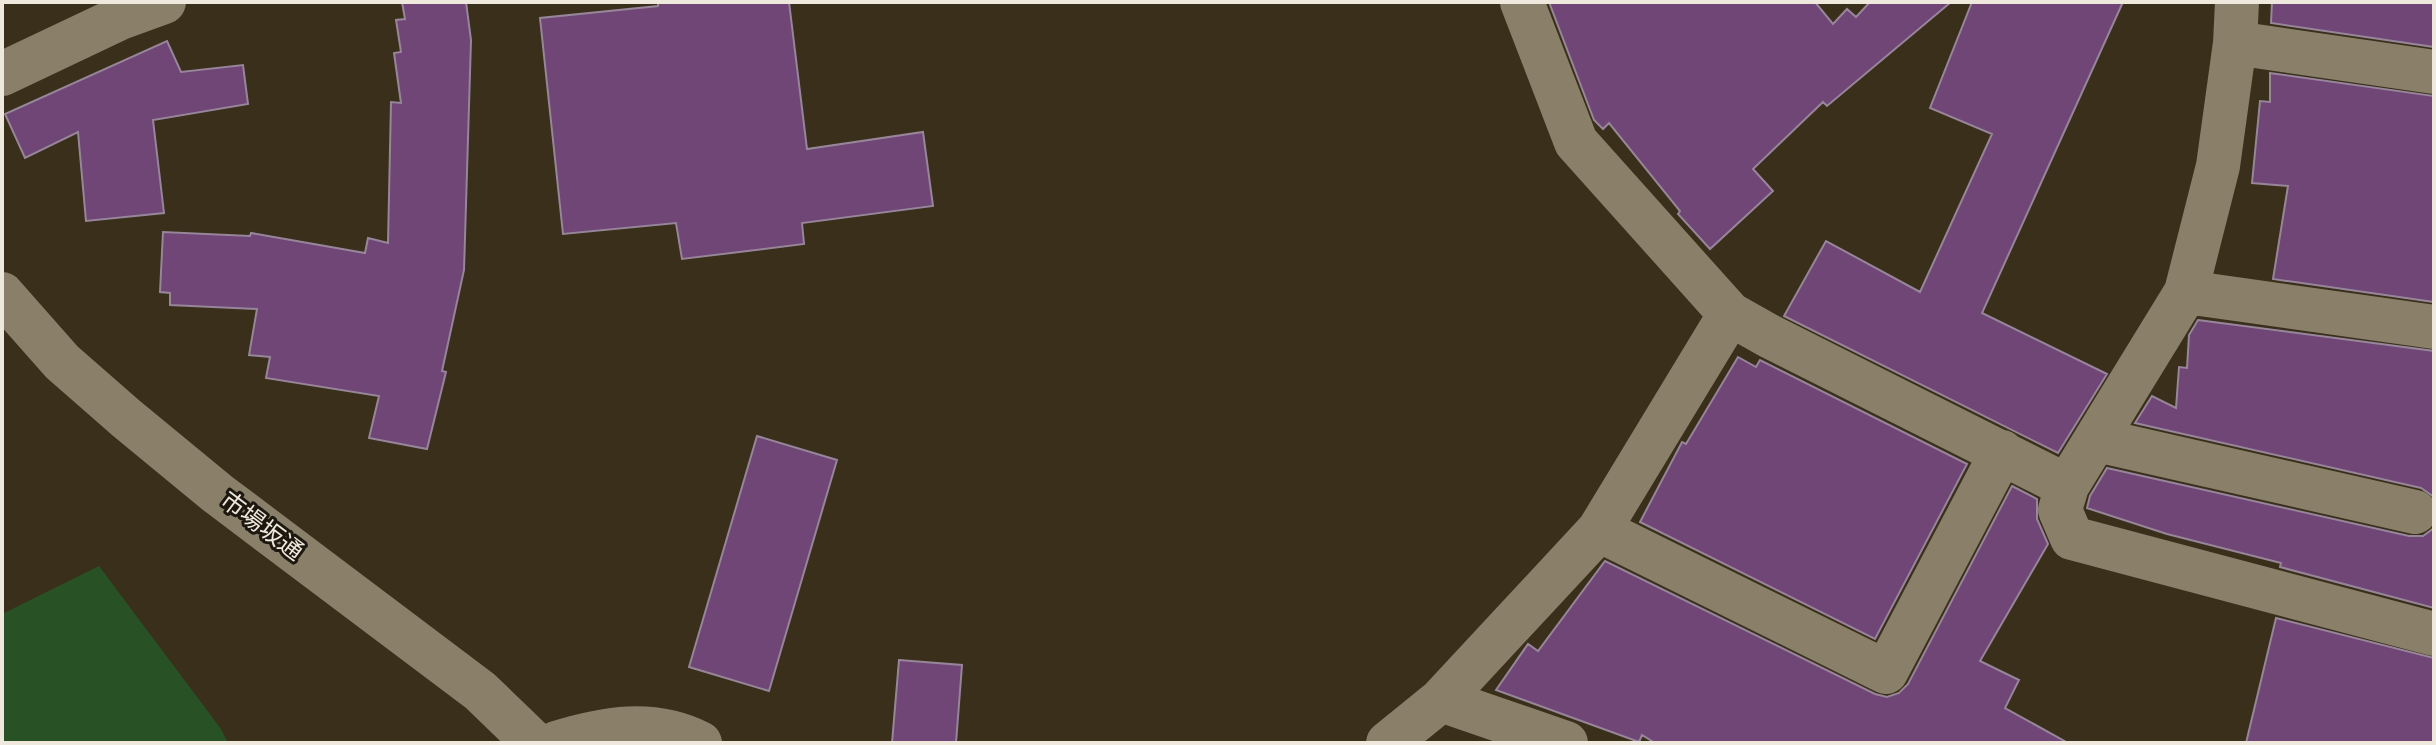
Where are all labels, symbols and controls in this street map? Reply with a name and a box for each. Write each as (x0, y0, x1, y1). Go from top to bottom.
street label: 市場坂通 (216, 486, 309, 565)

